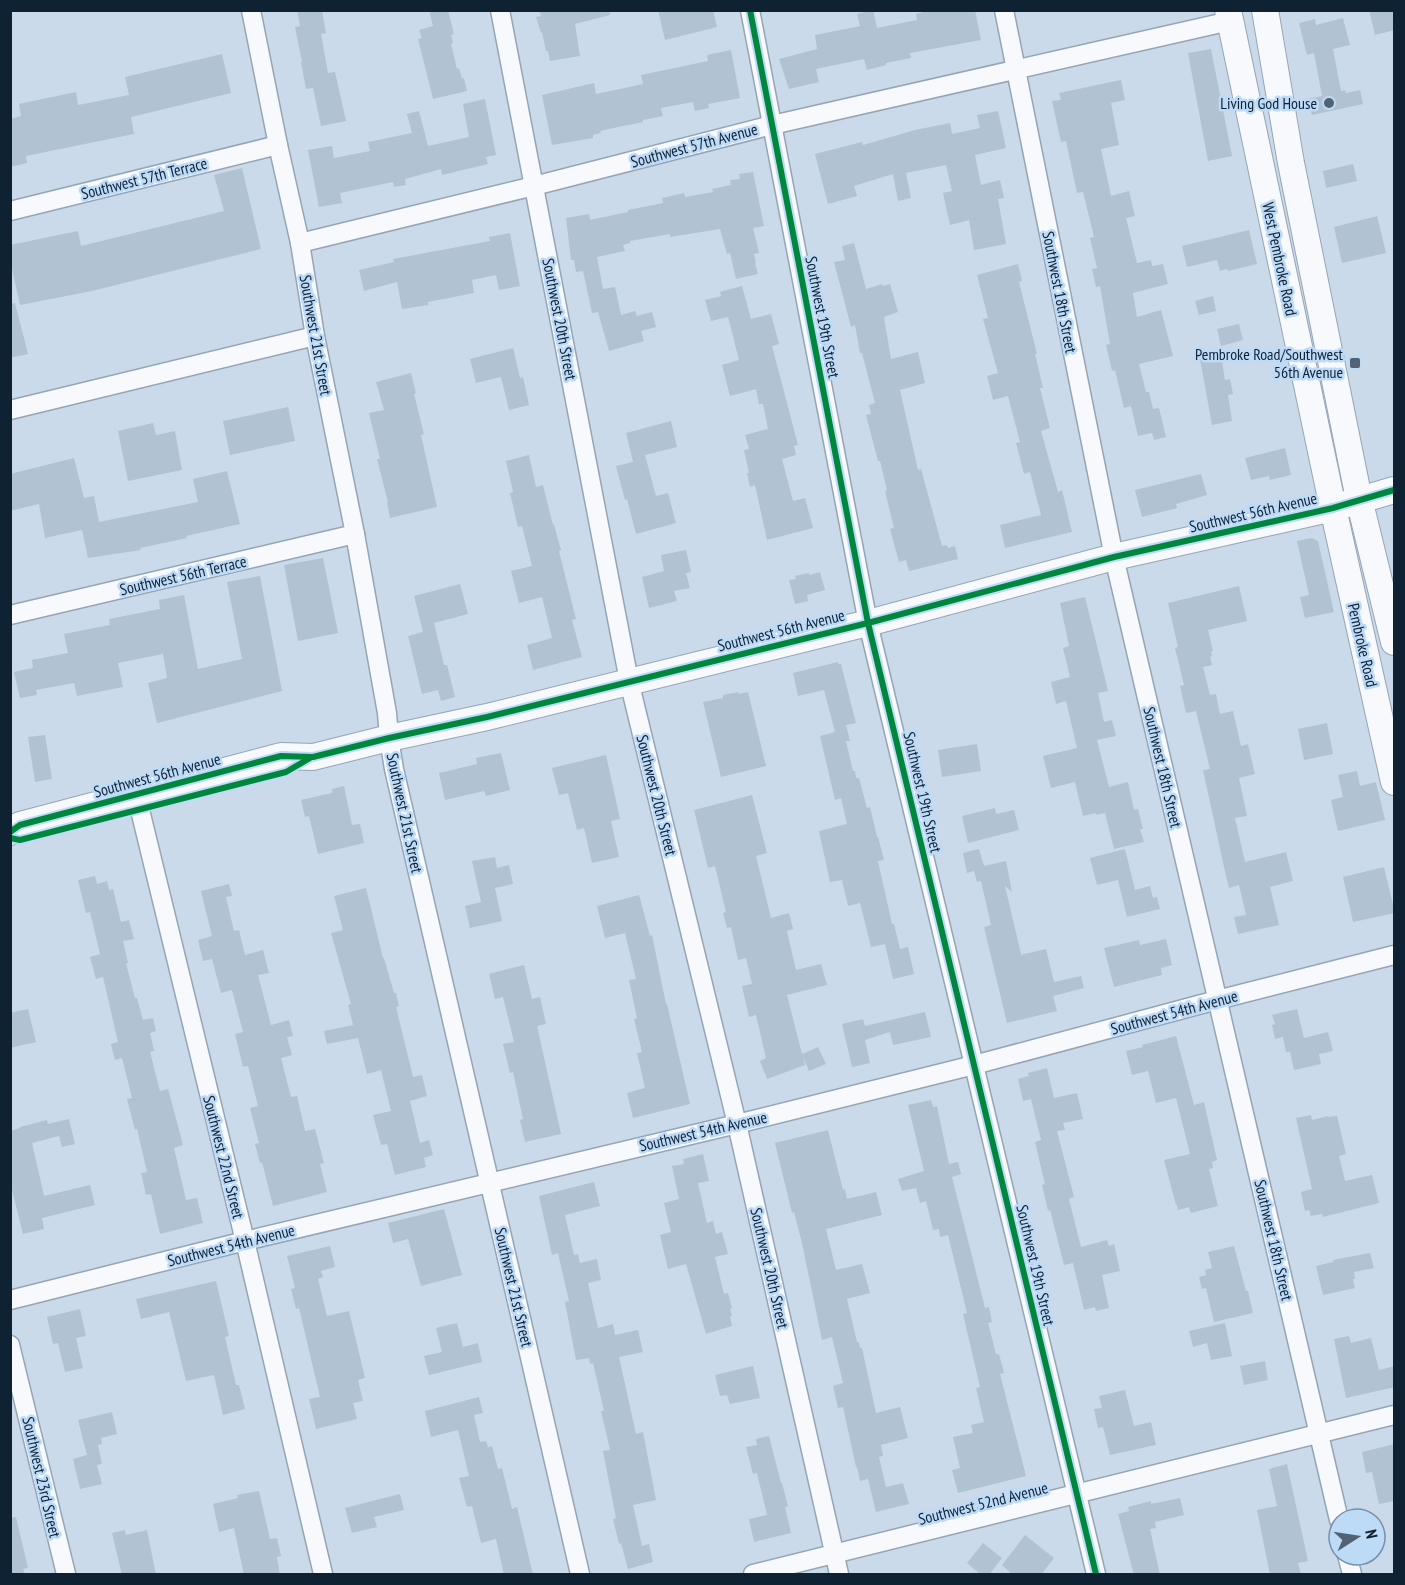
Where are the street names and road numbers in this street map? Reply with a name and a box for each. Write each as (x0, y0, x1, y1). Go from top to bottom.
street label: Southwest 57th Avenue (628, 118, 760, 172)
street label: Southwest 57th Terrace (79, 153, 209, 203)
street label: West Pembroke Road (1258, 201, 1302, 318)
street label: Southwest 18th Street (1038, 229, 1082, 355)
street label: Southwest 19th Street (801, 254, 845, 380)
street label: Southwest 20th Street (538, 256, 582, 382)
street label: Southwest 21st Street (296, 273, 337, 397)
street label: Southwest 56th Avenue (1187, 488, 1319, 536)
street label: Southwest 56th Terrace (118, 551, 248, 599)
street label: Pembroke Road (1344, 601, 1382, 689)
street label: Southwest 56th Avenue (715, 605, 847, 655)
street label: Southwest 18th Street (1139, 705, 1187, 830)
street label: Southwest 19th Street (899, 730, 947, 855)
street label: Southwest 20th Street (632, 733, 682, 858)
street label: Southwest 56th Avenue (91, 748, 223, 802)
street label: Southwest 21st Street (383, 751, 428, 875)
street label: Southwest 54th Avenue (1108, 985, 1240, 1039)
street label: Southwest 22nd Street (199, 1093, 249, 1221)
street label: Southwest 54th Avenue (637, 1107, 769, 1155)
street label: Southwest 18th Street (1250, 1178, 1298, 1303)
street label: Southwest 19th Street (1012, 1203, 1060, 1328)
street label: Southwest 20th Street (746, 1206, 794, 1331)
street label: Southwest 54th Avenue (165, 1220, 297, 1270)
street label: Southwest 21st Street (491, 1225, 538, 1349)
street label: Southwest 23rd Street (18, 1415, 66, 1540)
street label: Southwest 52nd Avenue (916, 1477, 1050, 1529)

